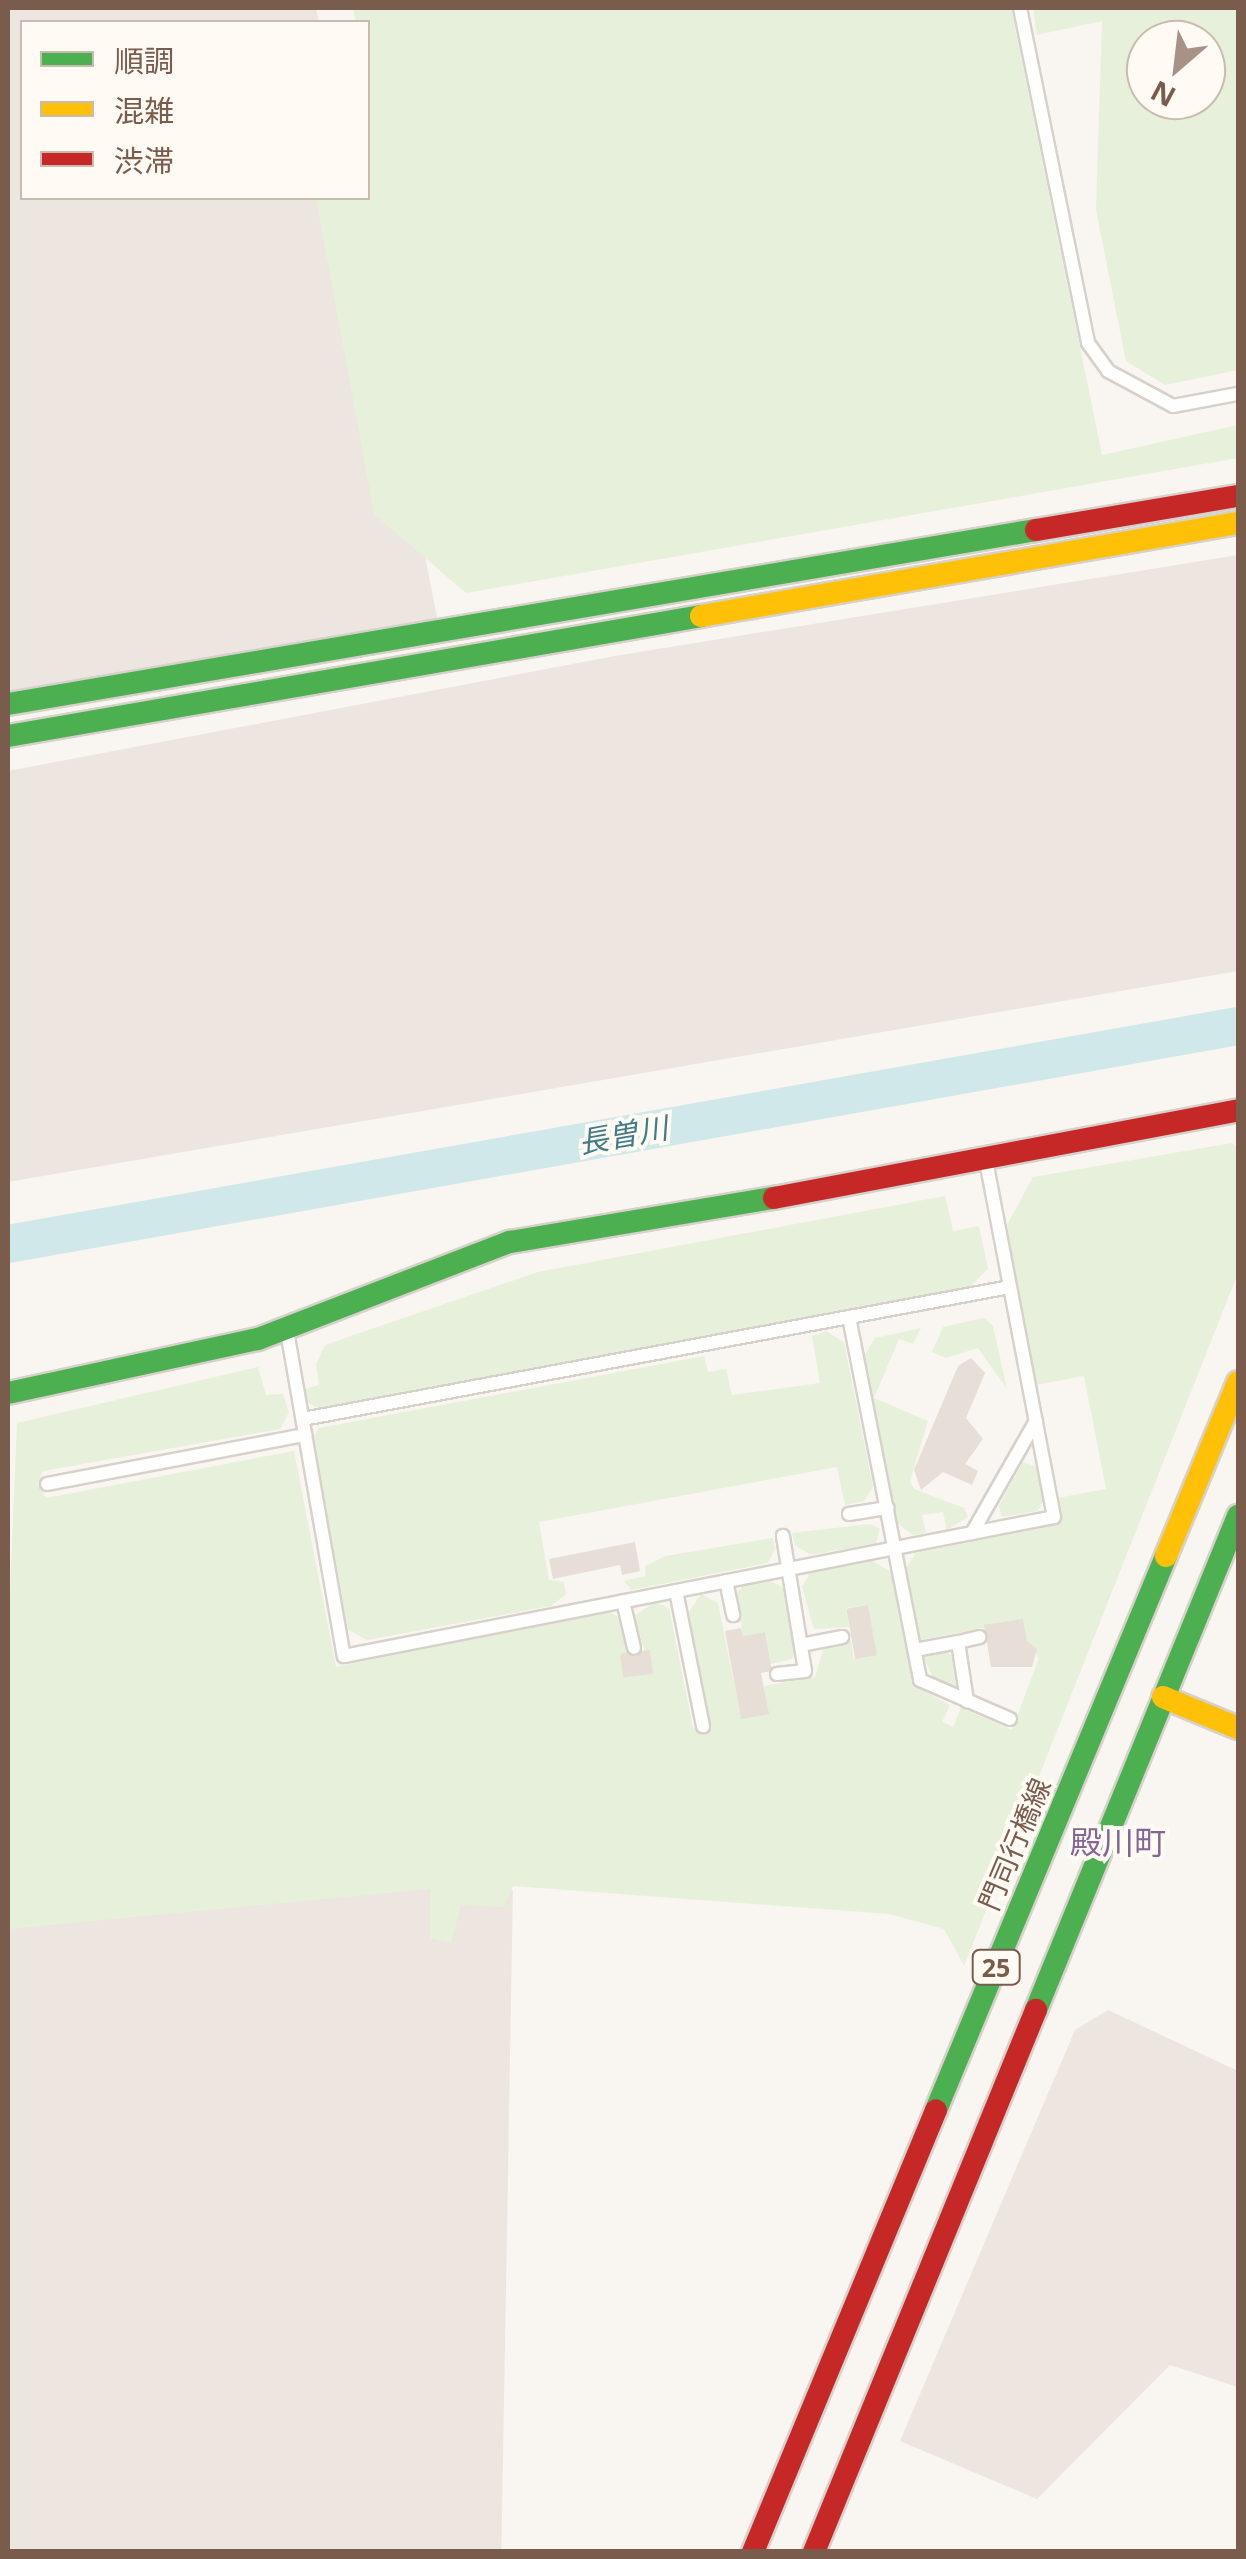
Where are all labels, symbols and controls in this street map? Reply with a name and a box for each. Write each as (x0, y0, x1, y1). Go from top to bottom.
legend (20, 20, 370, 200)
north arrow (1126, 20, 1226, 120)
text: 順調 (114, 40, 174, 81)
text: N (1144, 73, 1182, 117)
text: 混雑 (114, 90, 174, 131)
text: 渋滞 (114, 140, 174, 181)
water label: 長曽川 (576, 1109, 670, 1161)
street label: 門司行橋線 (971, 1773, 1057, 1915)
district label: 殿川町 (1070, 1823, 1166, 1861)
road number: 25 (971, 1947, 1021, 1987)

